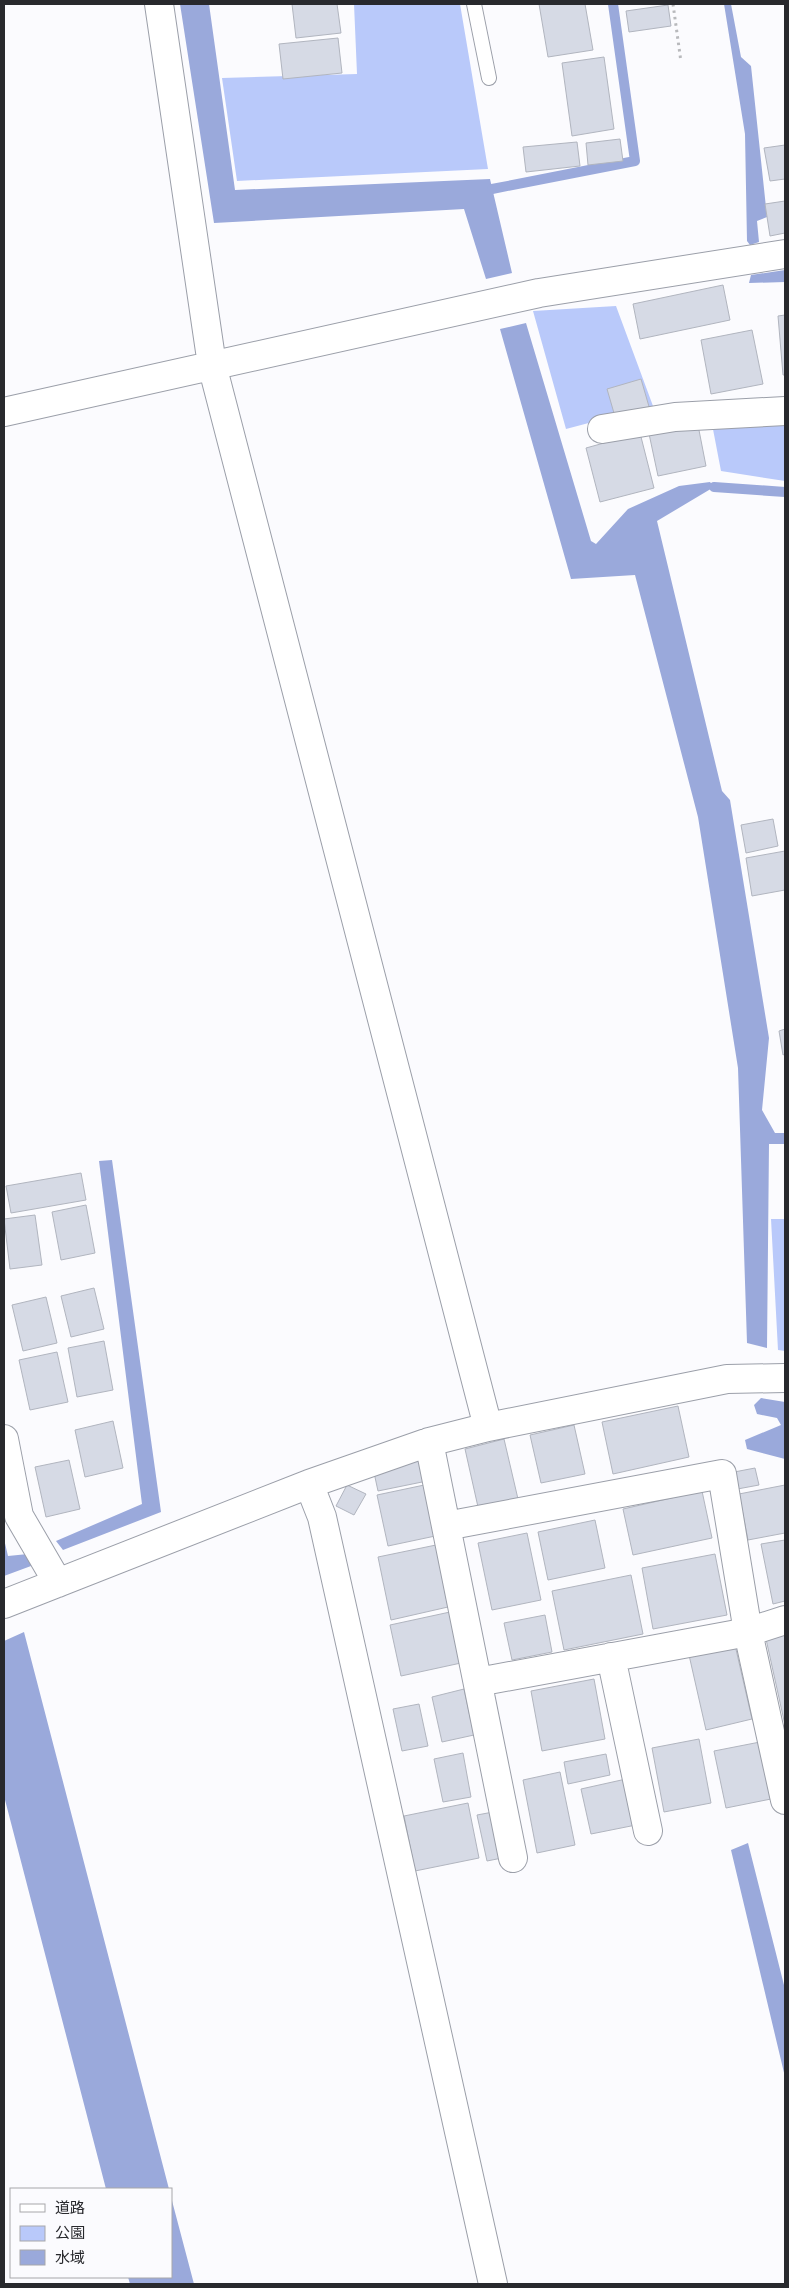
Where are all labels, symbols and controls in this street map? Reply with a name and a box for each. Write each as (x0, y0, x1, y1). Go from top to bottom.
legend (10, 2188, 172, 2278)
text: 道路 (55, 2198, 85, 2216)
text: 公園 (55, 2223, 85, 2241)
text: 水域 (55, 2248, 85, 2266)

